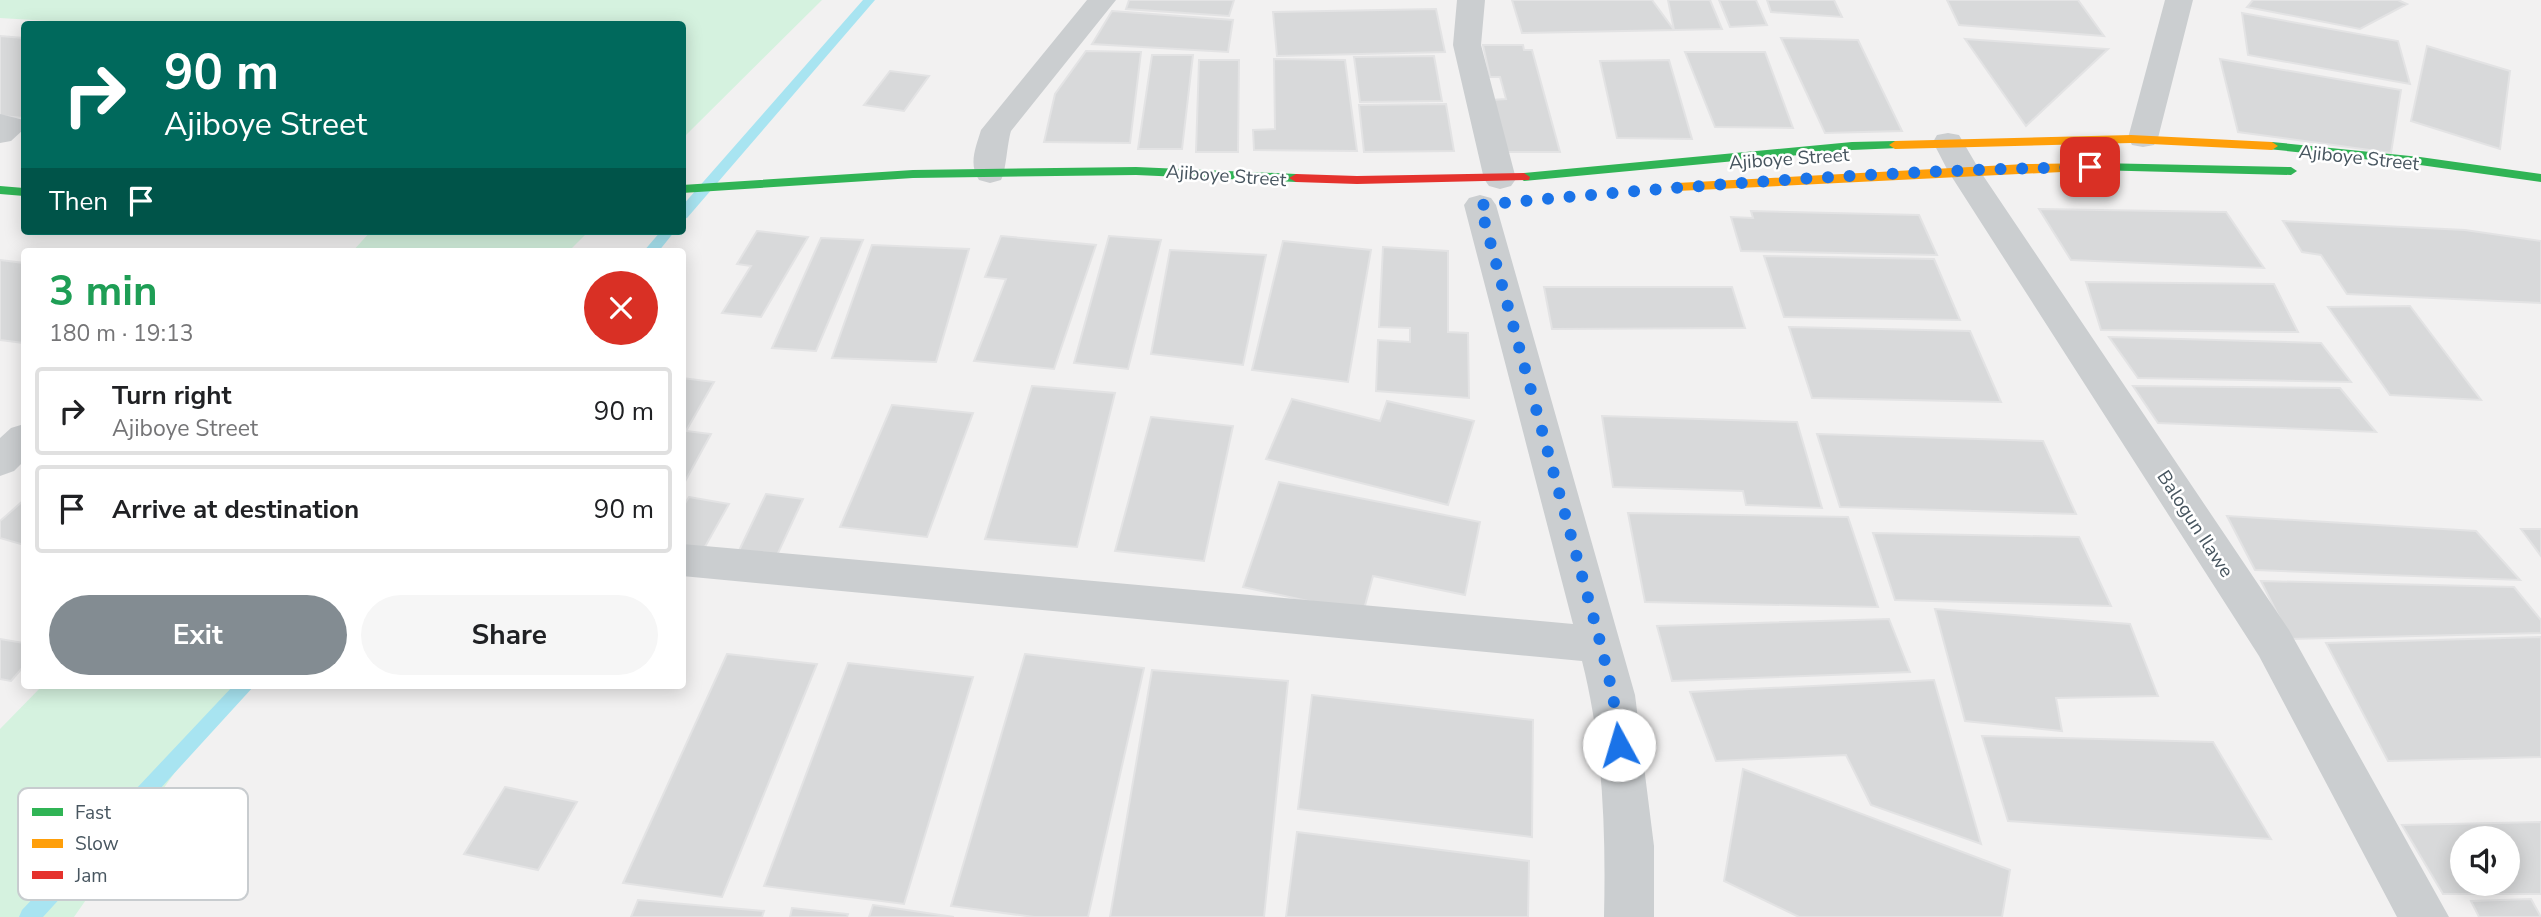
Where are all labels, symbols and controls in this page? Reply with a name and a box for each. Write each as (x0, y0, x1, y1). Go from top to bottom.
text: 90 m (164, 39, 279, 106)
icon: right (49, 49, 140, 140)
text: Ajiboye Street (164, 103, 367, 146)
pin (2060, 137, 2120, 197)
street label: Ajiboye Street (2298, 139, 2421, 177)
street label: Ajiboye Street (1728, 142, 1850, 176)
icon: arrive (2071, 148, 2109, 186)
street label: Ajiboye Street (1165, 159, 1287, 193)
icon: arrive (122, 182, 160, 220)
text: Then (49, 184, 108, 219)
text: 3 min (49, 263, 158, 320)
button: close (584, 271, 658, 345)
text: 180 m · 19:13 (49, 318, 194, 349)
text: Turn right (112, 378, 231, 413)
icon: right (53, 392, 91, 430)
text: 90 m (594, 394, 654, 429)
text: Ajiboye Street (112, 413, 258, 444)
street label: Balogun Ilawe (2151, 465, 2239, 583)
icon: arrive (53, 490, 91, 528)
text: Arrive at destination (112, 492, 359, 527)
text: 90 m (594, 492, 654, 527)
button: Exit (49, 595, 347, 675)
button: Share (361, 595, 658, 675)
position arrow (1582, 708, 1656, 782)
legend (18, 788, 248, 900)
text: Fast (75, 800, 111, 826)
map controls (2450, 826, 2520, 896)
button: sound (2450, 826, 2520, 896)
text: Slow (75, 831, 119, 857)
text: Jam (74, 863, 108, 889)

